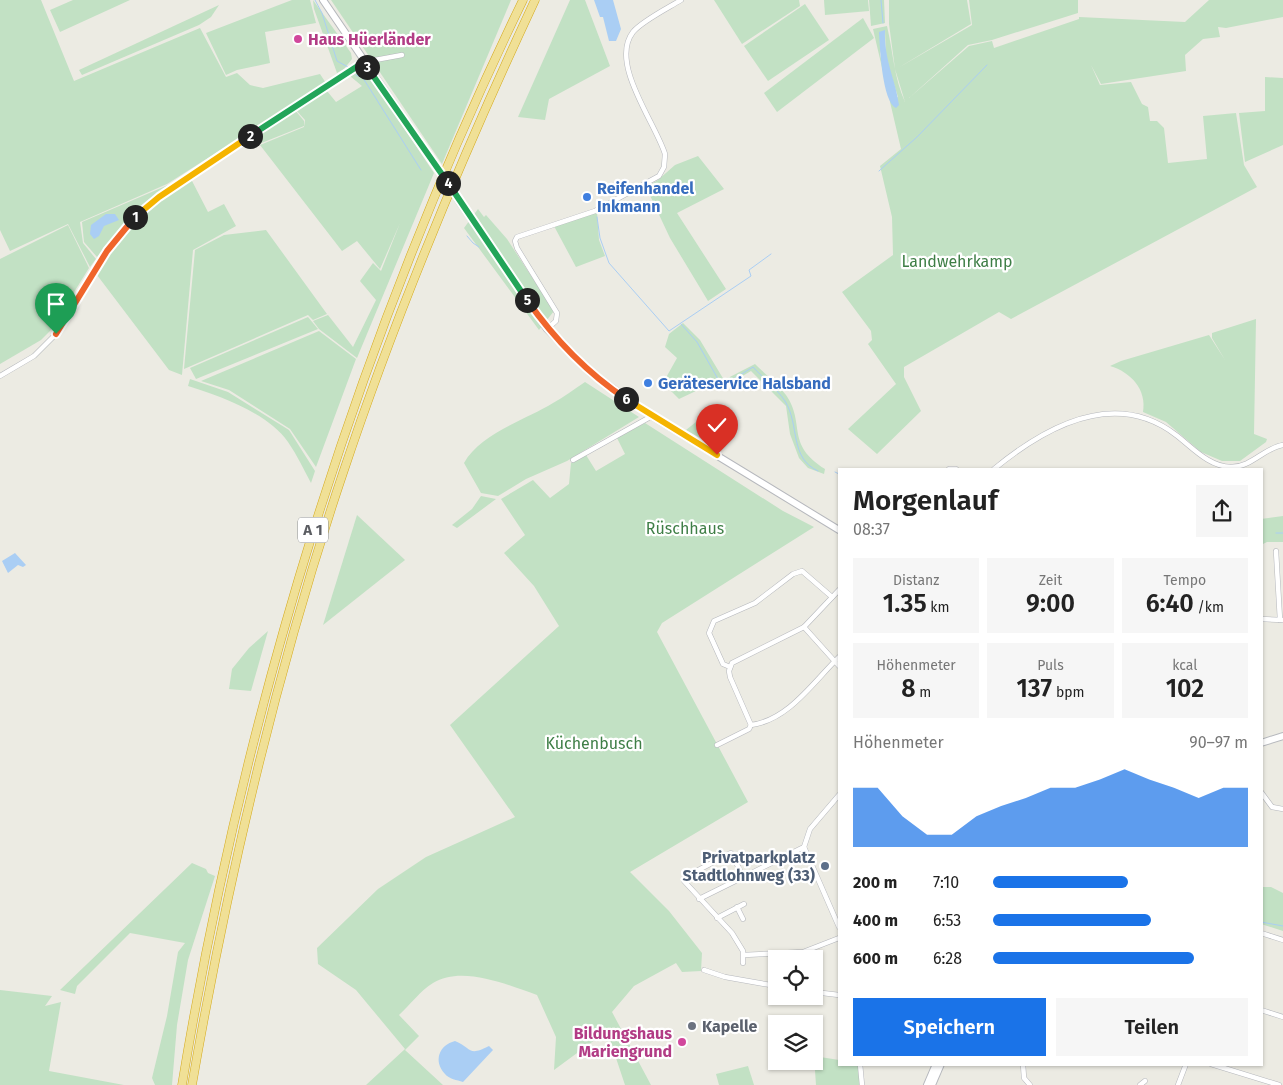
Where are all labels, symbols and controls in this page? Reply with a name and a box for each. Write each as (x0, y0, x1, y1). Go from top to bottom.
place label: Haus Hüerländer (308, 30, 431, 49)
marker: Haus Hüerländer (292, 33, 304, 45)
pin: 3 (354, 54, 380, 80)
text: 3 (364, 59, 371, 76)
pin: 2 (238, 124, 262, 148)
text: 2 (247, 128, 254, 145)
pin: 4 (436, 170, 460, 196)
text: 4 (445, 175, 452, 192)
place label: Reifenhandel Inkmann (597, 179, 694, 216)
marker: Reifenhandel Inkmann (581, 191, 593, 203)
pin: 1 (122, 204, 148, 230)
text: 1 (132, 209, 139, 226)
park label: Landwehrkamp (901, 252, 1013, 271)
pin (35, 283, 77, 334)
pin: 5 (514, 288, 540, 312)
icon: arrive (42, 290, 70, 318)
text: 5 (524, 292, 531, 309)
place label: Geräteservice Halsband (658, 374, 831, 393)
marker: Geräteservice Halsband (642, 377, 654, 389)
pin: 6 (614, 386, 638, 412)
text: 6 (623, 391, 630, 408)
pin (696, 404, 738, 455)
icon: check (703, 411, 731, 439)
text: Morgenlauf (853, 484, 998, 517)
button: share (1196, 485, 1248, 537)
road number: A 1 (298, 518, 328, 542)
park label: Rüschhaus (646, 519, 724, 538)
text: 08:37 (853, 520, 890, 539)
text: Distanz (893, 572, 939, 589)
text: Zeit (1039, 572, 1062, 589)
text: Tempo (1164, 572, 1206, 589)
text: 1.35 (883, 589, 927, 619)
text: 9:00 (1026, 589, 1075, 619)
text: 6:40 (1146, 589, 1194, 619)
text: km (927, 599, 950, 616)
text: /km (1194, 599, 1224, 616)
text: Höhenmeter (877, 657, 956, 674)
text: Puls (1037, 657, 1064, 674)
text: kcal (1172, 657, 1197, 674)
text: 8 (901, 674, 915, 704)
text: 137 (1016, 674, 1052, 704)
text: 102 (1166, 674, 1204, 704)
text: m (915, 684, 931, 701)
text: bpm (1052, 684, 1085, 701)
text: Höhenmeter (853, 733, 944, 752)
text: 90–97 m (1189, 733, 1248, 752)
park label: Küchenbusch (545, 734, 643, 753)
place label: Privatparkplatz Stadtlohnweg (33) (683, 848, 816, 885)
marker: Privatparkplatz Stadtlohnweg (33) (819, 860, 831, 872)
text: 200 m (853, 873, 897, 892)
text: 7:10 (933, 873, 959, 892)
text: 400 m (853, 911, 898, 930)
text: 6:53 (933, 911, 961, 930)
text: 600 m (853, 949, 898, 968)
text: 6:28 (933, 949, 962, 968)
map controls (768, 950, 823, 1070)
button: locate (768, 950, 823, 1005)
button: Speichern (853, 998, 1046, 1056)
button: Teilen (1056, 998, 1248, 1056)
button: layers (768, 1015, 823, 1070)
place label: Kapelle (702, 1017, 758, 1036)
marker: Kapelle (686, 1020, 698, 1032)
place label: Bildungshaus Mariengrund (574, 1024, 672, 1061)
marker: Bildungshaus Mariengrund (676, 1036, 688, 1048)

